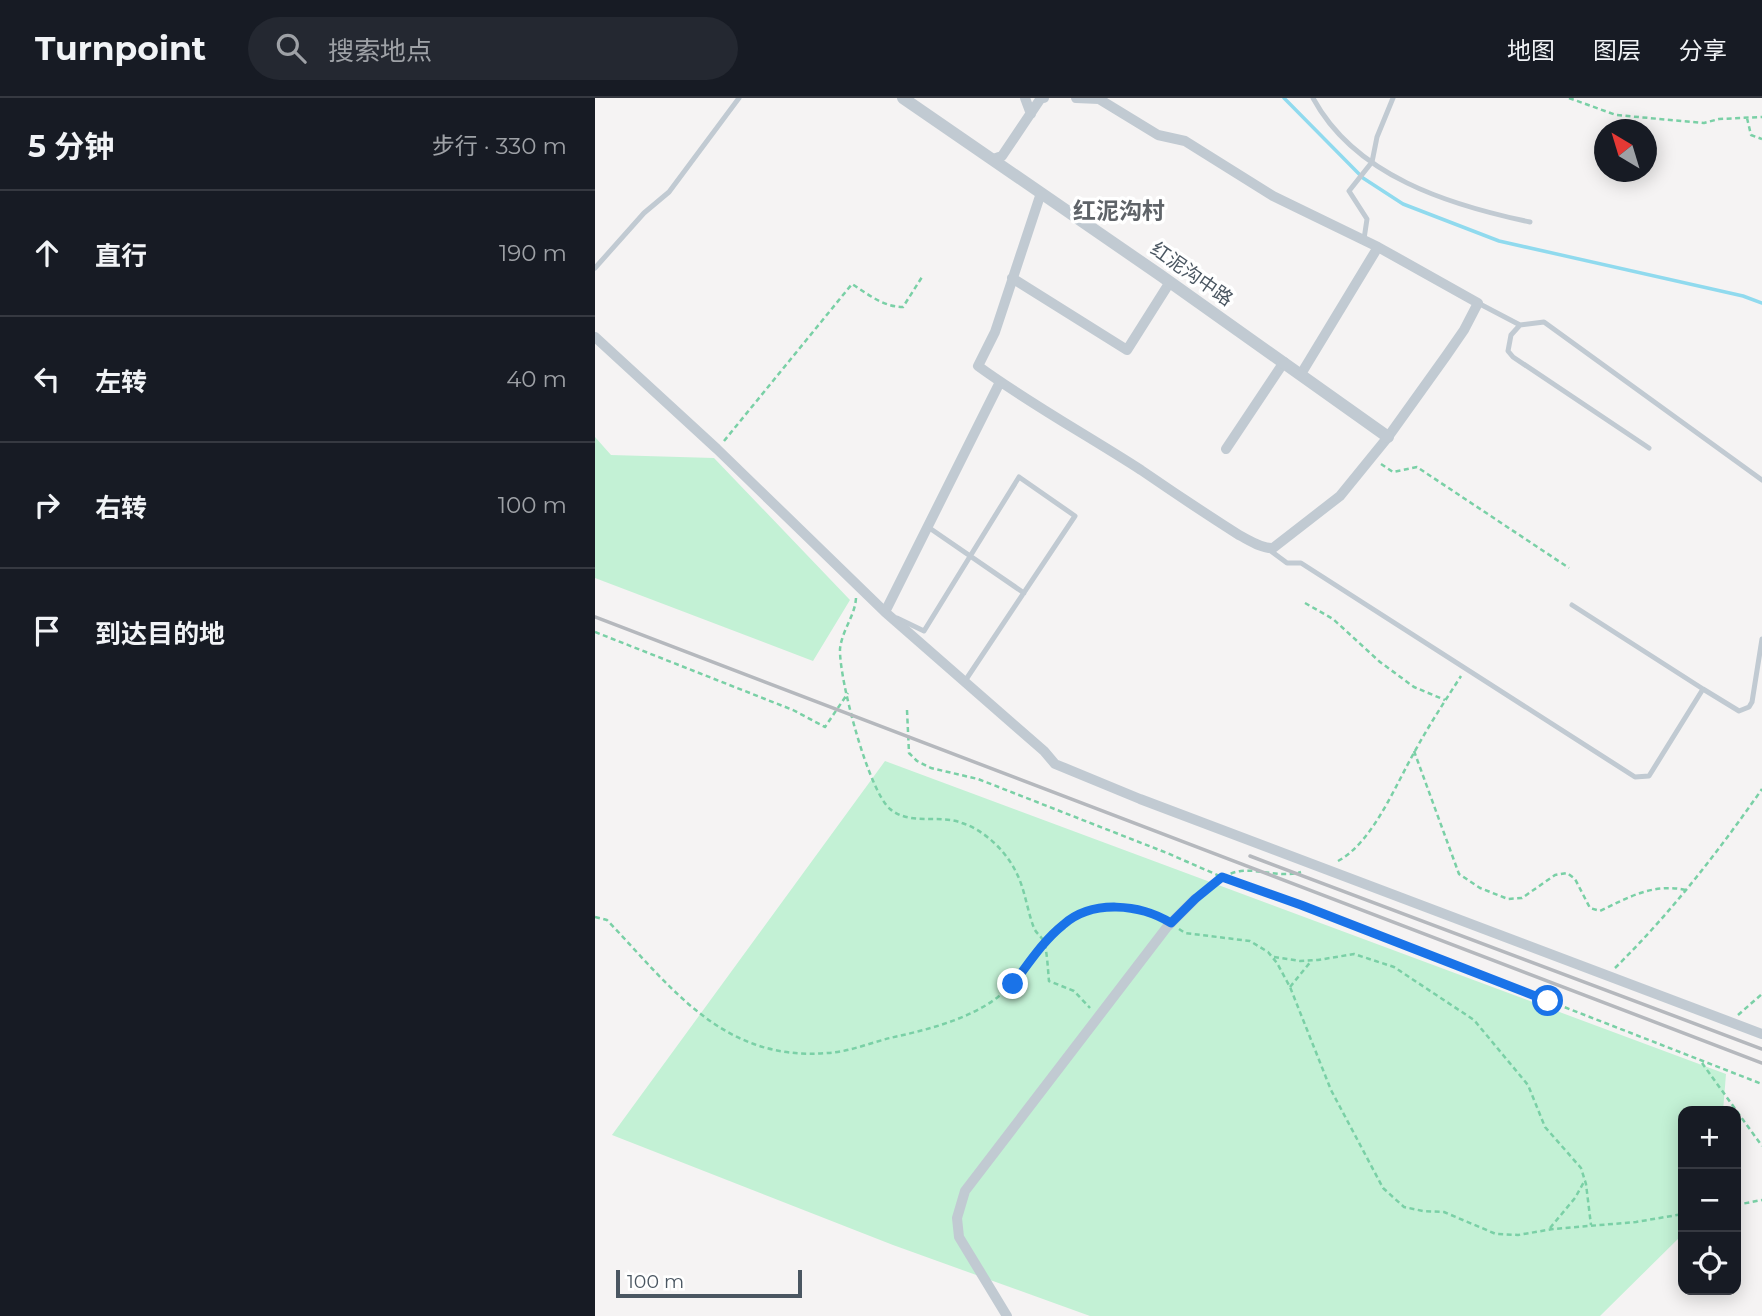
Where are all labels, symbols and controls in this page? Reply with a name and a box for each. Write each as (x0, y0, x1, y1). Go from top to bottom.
search box (248, 17, 738, 80)
text: Turnpoint (35, 28, 206, 68)
icon: search (272, 29, 310, 67)
text: 搜索地点 (328, 35, 432, 67)
text: 地图 (1507, 36, 1555, 65)
text: 图层 (1593, 36, 1641, 65)
text: 分享 (1679, 36, 1727, 65)
north arrow (1594, 119, 1657, 182)
text: 5 分钟 (28, 128, 114, 165)
text: 步行 · 330 m (432, 132, 567, 160)
district label: 红泥沟村 (1073, 197, 1165, 225)
icon: ahead (28, 234, 66, 272)
street label: 红泥沟中路 (1146, 237, 1238, 311)
text: 190 m (499, 239, 567, 267)
text: 直行 (95, 240, 147, 272)
icon: left (28, 360, 66, 398)
text: 40 m (506, 365, 567, 393)
text: 左转 (95, 366, 147, 398)
icon: right (28, 486, 66, 524)
text: 100 m (498, 491, 567, 519)
text: 右转 (95, 492, 147, 524)
icon: arrive (28, 612, 66, 650)
text: 到达目的地 (95, 618, 225, 650)
route end (997, 968, 1028, 999)
route start (1532, 985, 1563, 1016)
map controls (1678, 1106, 1741, 1295)
button: + (1678, 1106, 1741, 1169)
button: − (1678, 1169, 1741, 1232)
button: locate (1678, 1232, 1741, 1295)
scale bar (616, 1267, 801, 1299)
text: 100 m (627, 1270, 684, 1293)

